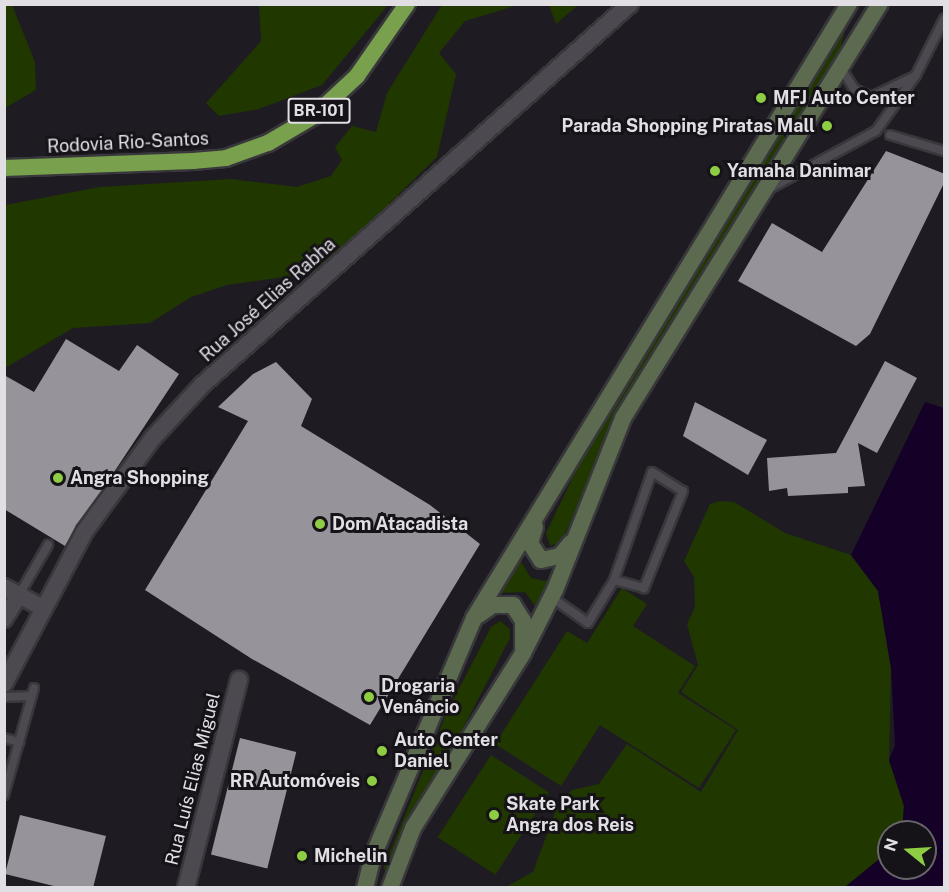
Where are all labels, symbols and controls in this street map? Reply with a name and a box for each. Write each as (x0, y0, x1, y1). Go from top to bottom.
place label: MFJ Auto Center (773, 87, 915, 109)
marker: MFJ Auto Center (754, 91, 768, 105)
road number: BR-101 (288, 98, 350, 124)
place label: Parada Shopping Piratas Mall (561, 115, 815, 137)
marker: Parada Shopping Piratas Mall (820, 119, 834, 133)
street label: Rodovia Rio-Santos (47, 128, 209, 158)
place label: Yamaha Danimar (727, 160, 871, 182)
marker: Yamaha Danimar (708, 164, 722, 178)
street label: Rua José Elias Rabha (196, 234, 340, 366)
place label: Angra Shopping (70, 467, 209, 489)
marker: Angra Shopping (51, 471, 65, 485)
place label: Dom Atacadista (332, 513, 468, 535)
marker: Dom Atacadista (313, 517, 327, 531)
place label: Drogaria Venâncio (381, 676, 459, 718)
street label: Rua Luís Elias Miguel (161, 690, 225, 868)
marker: Drogaria Venâncio (362, 690, 376, 704)
place label: Auto Center Daniel (394, 730, 498, 772)
marker: Auto Center Daniel (375, 744, 389, 758)
place label: RR Automóveis (230, 770, 360, 792)
marker: RR Automóveis (365, 774, 379, 788)
place label: Skate Park Angra dos Reis (506, 794, 634, 836)
marker: Skate Park Angra dos Reis (487, 808, 501, 822)
north arrow (877, 820, 937, 880)
text: N (880, 836, 902, 854)
place label: Michelin (314, 845, 388, 867)
marker: Michelin (295, 849, 309, 863)

